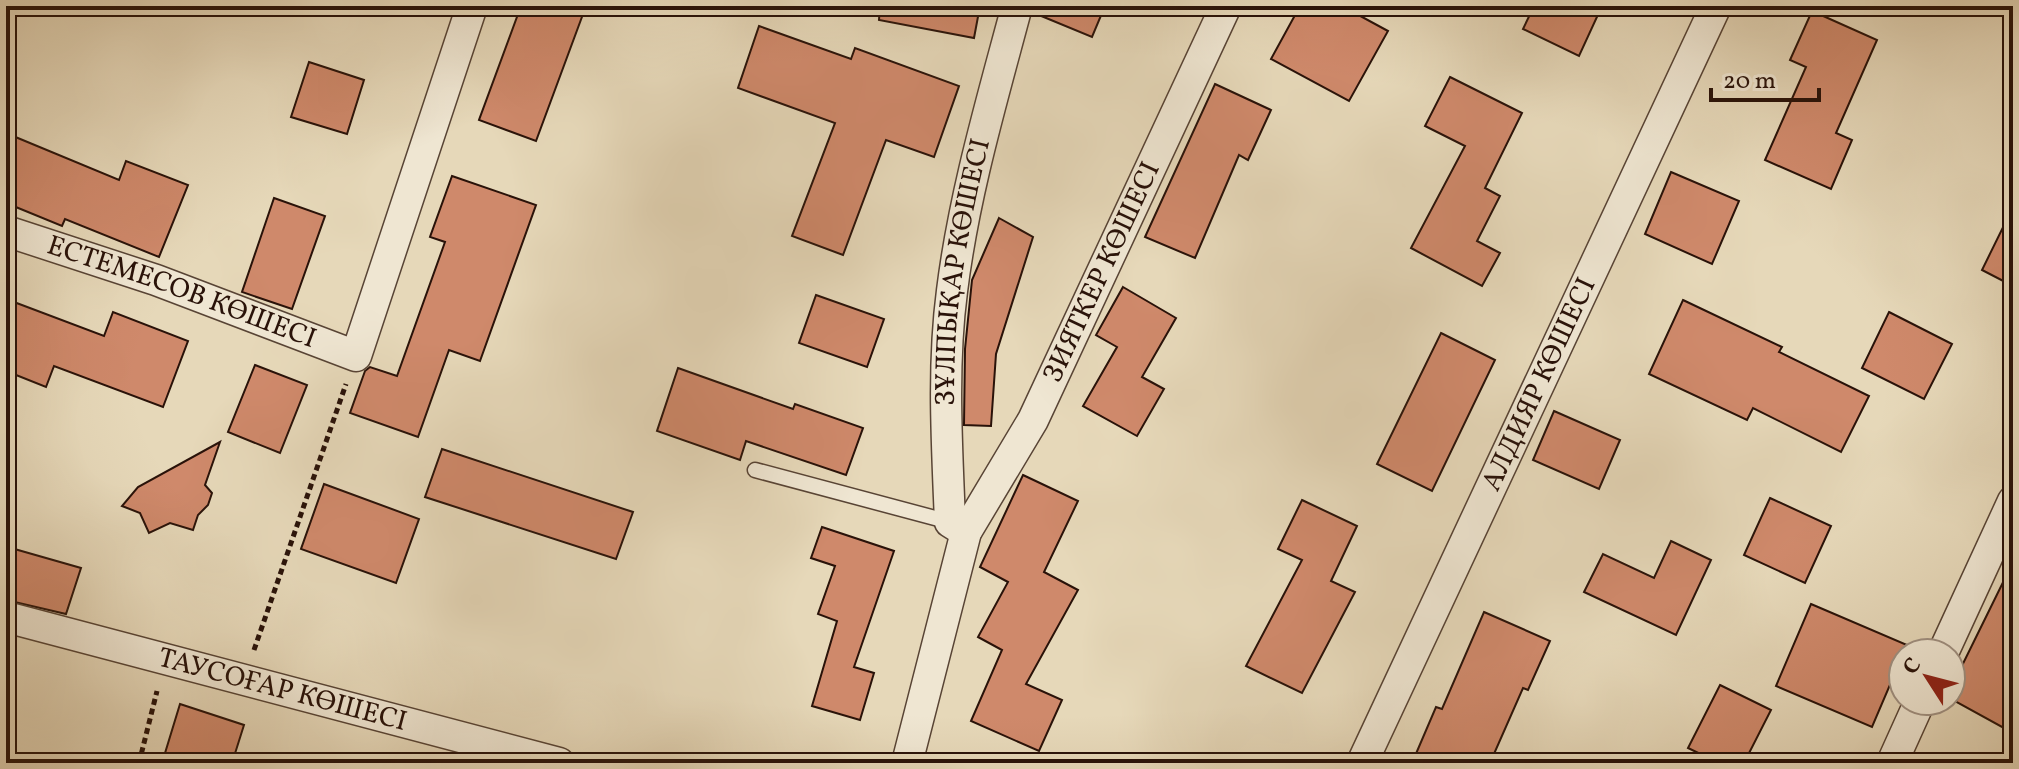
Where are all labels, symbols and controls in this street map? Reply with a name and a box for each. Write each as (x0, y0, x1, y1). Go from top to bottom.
scale bar (1711, 52, 1819, 102)
text: 20 m (1723, 65, 1776, 99)
street label: ЗҰЛПЫҚАР КӨШЕСІ (927, 134, 1001, 406)
street label: ЗИЯТКЕР КӨШЕСІ (1034, 155, 1170, 389)
street label: ЕСТЕМЕСОВ КӨШЕСІ (42, 226, 322, 359)
street label: АЛДИЯР КӨШЕСІ (1472, 271, 1606, 498)
north arrow (1887, 637, 1967, 717)
street label: ТАУCОҒАР КӨШЕСІ (154, 638, 411, 742)
text: С (1896, 652, 1930, 682)

